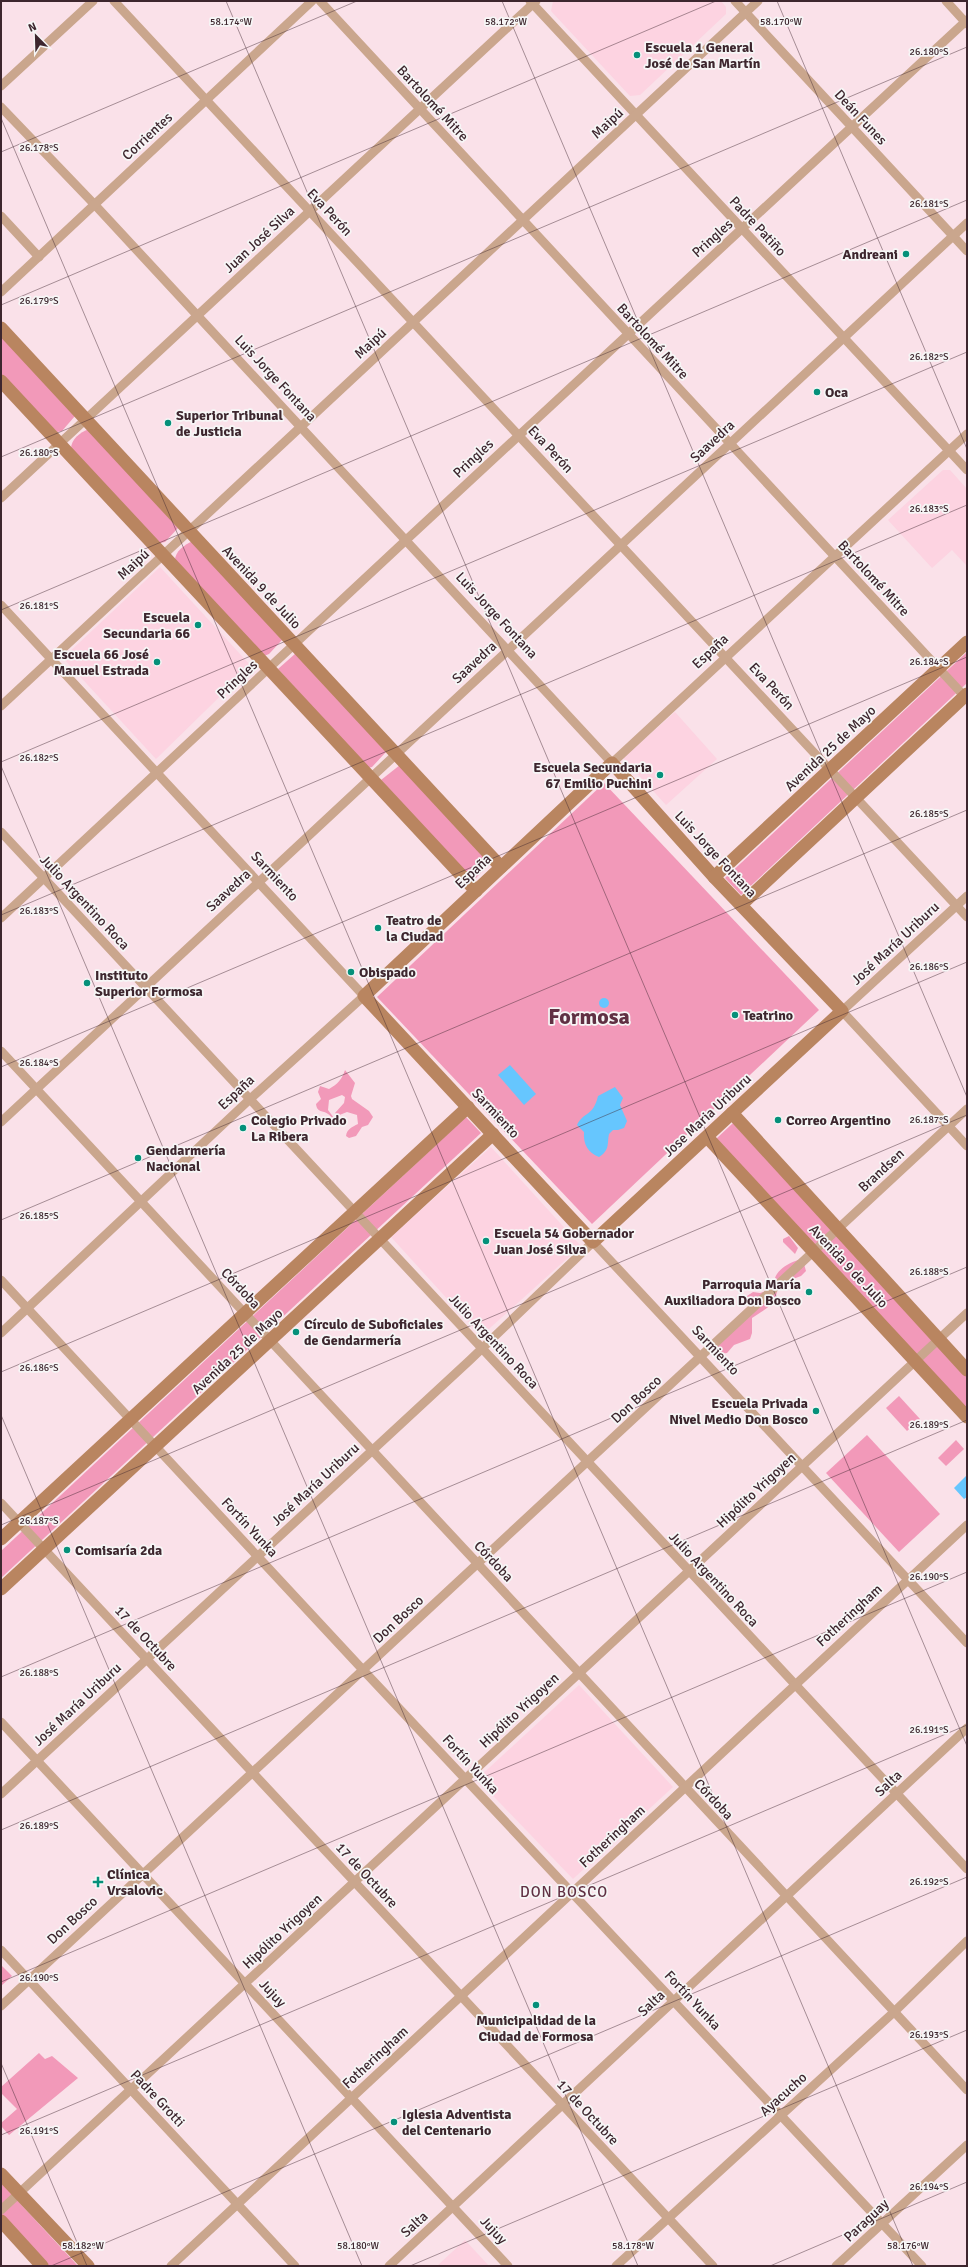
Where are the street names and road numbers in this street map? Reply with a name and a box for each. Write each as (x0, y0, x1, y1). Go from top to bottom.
street label: Bartolomé Mitre (393, 62, 472, 145)
street label: Deán Funes (831, 86, 890, 148)
street label: Maipú (588, 104, 627, 142)
street label: Corrientes (119, 109, 176, 164)
street label: Eva Perón (303, 185, 356, 240)
street label: Padre Patiño (726, 193, 790, 260)
street label: Juan José Silva (220, 202, 298, 276)
street label: Pringles (688, 216, 736, 261)
street label: Bartolomé Mitre (613, 300, 692, 383)
street label: Maipú (351, 324, 390, 362)
street label: Luis Jorge Fontana (231, 332, 320, 425)
street label: Saavedra (687, 417, 738, 466)
street label: Eva Perón (524, 422, 577, 477)
street label: Pringles (450, 435, 497, 481)
street label: Bartolomé Mitre (834, 537, 913, 620)
street label: Avenida 9 de Julio (219, 542, 305, 633)
street label: Maipú (114, 545, 153, 583)
street label: Luis Jorge Fontana (452, 569, 541, 662)
street label: España (689, 630, 732, 672)
street label: Saavedra (449, 638, 500, 687)
street label: Pringles (214, 656, 261, 702)
street label: Eva Perón (745, 659, 798, 714)
street label: Avenida 25 de Mayo (781, 702, 879, 795)
street label: Luis Jorge Fontana (671, 808, 760, 901)
street label: Sarmiento (247, 848, 302, 905)
street label: España (452, 850, 495, 892)
street label: Julio Argentino Roca (36, 851, 133, 953)
street label: Saavedra (203, 866, 254, 915)
street label: José María Uriburu (848, 898, 943, 988)
street label: Jose Maria Uriburu (660, 1070, 755, 1160)
street label: España (215, 1071, 258, 1113)
street label: Sarmiento (468, 1085, 523, 1142)
street label: Brandsen (855, 1145, 908, 1196)
street label: Avenida 9 de Julio (806, 1221, 892, 1312)
street label: Córdoba (217, 1264, 264, 1312)
street label: Julio Argentino Roca (445, 1290, 542, 1392)
street label: Avenida 25 de Mayo (188, 1305, 286, 1398)
street label: Sarmiento (688, 1322, 743, 1379)
street label: Don Bosco (608, 1372, 665, 1427)
street label: José María Uriburu (268, 1439, 363, 1529)
street label: Hipólito Yrigoyen (713, 1449, 799, 1531)
street label: Fortín Yunka (218, 1494, 281, 1561)
street label: Julio Argentino Roca (665, 1528, 762, 1630)
street label: Córdoba (470, 1537, 517, 1585)
street label: Fotheringham (813, 1581, 886, 1650)
street label: Don Bosco (370, 1592, 427, 1647)
street label: 17 de Octubre (111, 1602, 180, 1675)
street label: José María Uriburu (30, 1659, 125, 1749)
street label: Hipólito Yrigoyen (476, 1669, 562, 1751)
street label: Fortín Yunka (439, 1731, 502, 1798)
street label: Salta (871, 1767, 905, 1800)
street label: Córdoba (690, 1775, 737, 1823)
street label: Fotheringham (576, 1802, 649, 1871)
street label: 17 de Octubre (332, 1839, 401, 1912)
street label: Hipólito Yrigoyen (239, 1890, 325, 1972)
street label: Don Bosco (44, 1893, 101, 1948)
street label: Fortín Yunka (661, 1967, 724, 2034)
street label: Jujuy (256, 1976, 290, 2011)
street label: Salta (634, 1987, 668, 2020)
street label: Fotheringham (339, 2023, 412, 2092)
street label: Padre Grotti (127, 2066, 188, 2130)
street label: Ayacucho (756, 2069, 810, 2120)
street label: 17 de Octubre (553, 2076, 622, 2149)
street label: Paraguay (840, 2195, 893, 2245)
street label: Salta (397, 2208, 431, 2241)
street label: Jujuy (477, 2213, 511, 2248)

